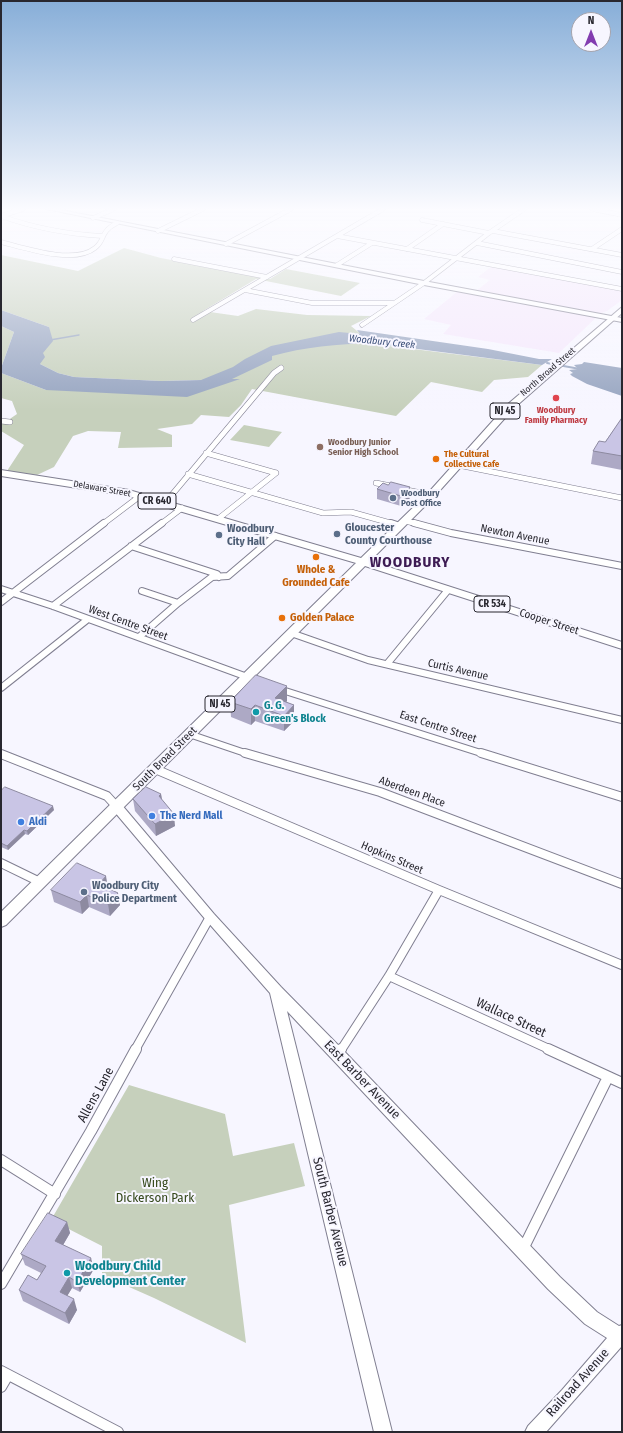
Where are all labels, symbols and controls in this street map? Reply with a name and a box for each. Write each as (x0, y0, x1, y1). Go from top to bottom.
north arrow (571, 12, 611, 52)
text: N (588, 14, 594, 27)
water label: Woodbury Creek (348, 333, 416, 351)
street label: North Broad Street (518, 345, 578, 399)
marker: Woodbury Family Pharmacy (551, 393, 561, 403)
road number: NJ 45 (490, 403, 520, 419)
place label: Woodbury Family Pharmacy (525, 405, 587, 426)
place label: Woodbury Junior Senior High School (328, 437, 398, 458)
marker: Woodbury Junior Senior High School (315, 442, 325, 452)
place label: The Cultural Collective Cafe (444, 449, 499, 470)
marker: The Cultural Collective Cafe (431, 454, 441, 464)
street label: Delaware Street (72, 479, 132, 499)
place label: Woodbury Post Office (401, 488, 441, 509)
road number: CR 640 (138, 493, 176, 509)
marker: Woodbury Post Office (388, 493, 398, 503)
place label: Gloucester County Courthouse (345, 521, 432, 547)
place label: Woodbury City Hall (227, 522, 274, 548)
street label: Newton Avenue (479, 522, 551, 548)
marker: Gloucester County Courthouse (332, 529, 342, 539)
marker: Woodbury City Hall (214, 530, 224, 540)
marker: Whole & Grounded Cafe (311, 552, 321, 562)
district label: WOODBURY (370, 554, 450, 572)
place label: Whole & Grounded Cafe (282, 563, 350, 589)
road number: CR 534 (474, 596, 510, 612)
street label: West Centre Street (87, 603, 169, 643)
street label: Cooper Street (518, 606, 580, 638)
place label: Golden Palace (290, 611, 354, 625)
marker: Golden Palace (277, 613, 287, 623)
street label: Curtis Avenue (426, 657, 490, 683)
road number: NJ 45 (205, 696, 235, 712)
place label: G. G. Green's Block (264, 699, 326, 725)
marker: G. G. Green's Block (251, 707, 261, 717)
street label: East Centre Street (398, 708, 478, 746)
street label: South Broad Street (130, 724, 200, 794)
street label: Aberdeen Place (377, 774, 447, 810)
place label: The Nerd Mall (160, 809, 222, 823)
marker: The Nerd Mall (147, 811, 157, 821)
place label: Aldi (29, 815, 47, 829)
marker: Aldi (16, 817, 26, 827)
street label: Hopkins Street (359, 839, 425, 877)
place label: Woodbury City Police Department (92, 879, 177, 905)
marker: Woodbury City Police Department (79, 887, 89, 897)
street label: Wallace Street (473, 995, 549, 1041)
street label: East Barber Avenue (321, 1038, 403, 1122)
street label: Allens Lane (74, 1065, 118, 1125)
street label: South Barber Avenue (309, 1156, 351, 1268)
park label: Wing Dickerson Park (116, 1175, 194, 1206)
place label: Woodbury Child Development Center (75, 1258, 186, 1289)
marker: Woodbury Child Development Center (62, 1268, 72, 1278)
street label: Railroad Avenue (543, 1346, 613, 1420)

